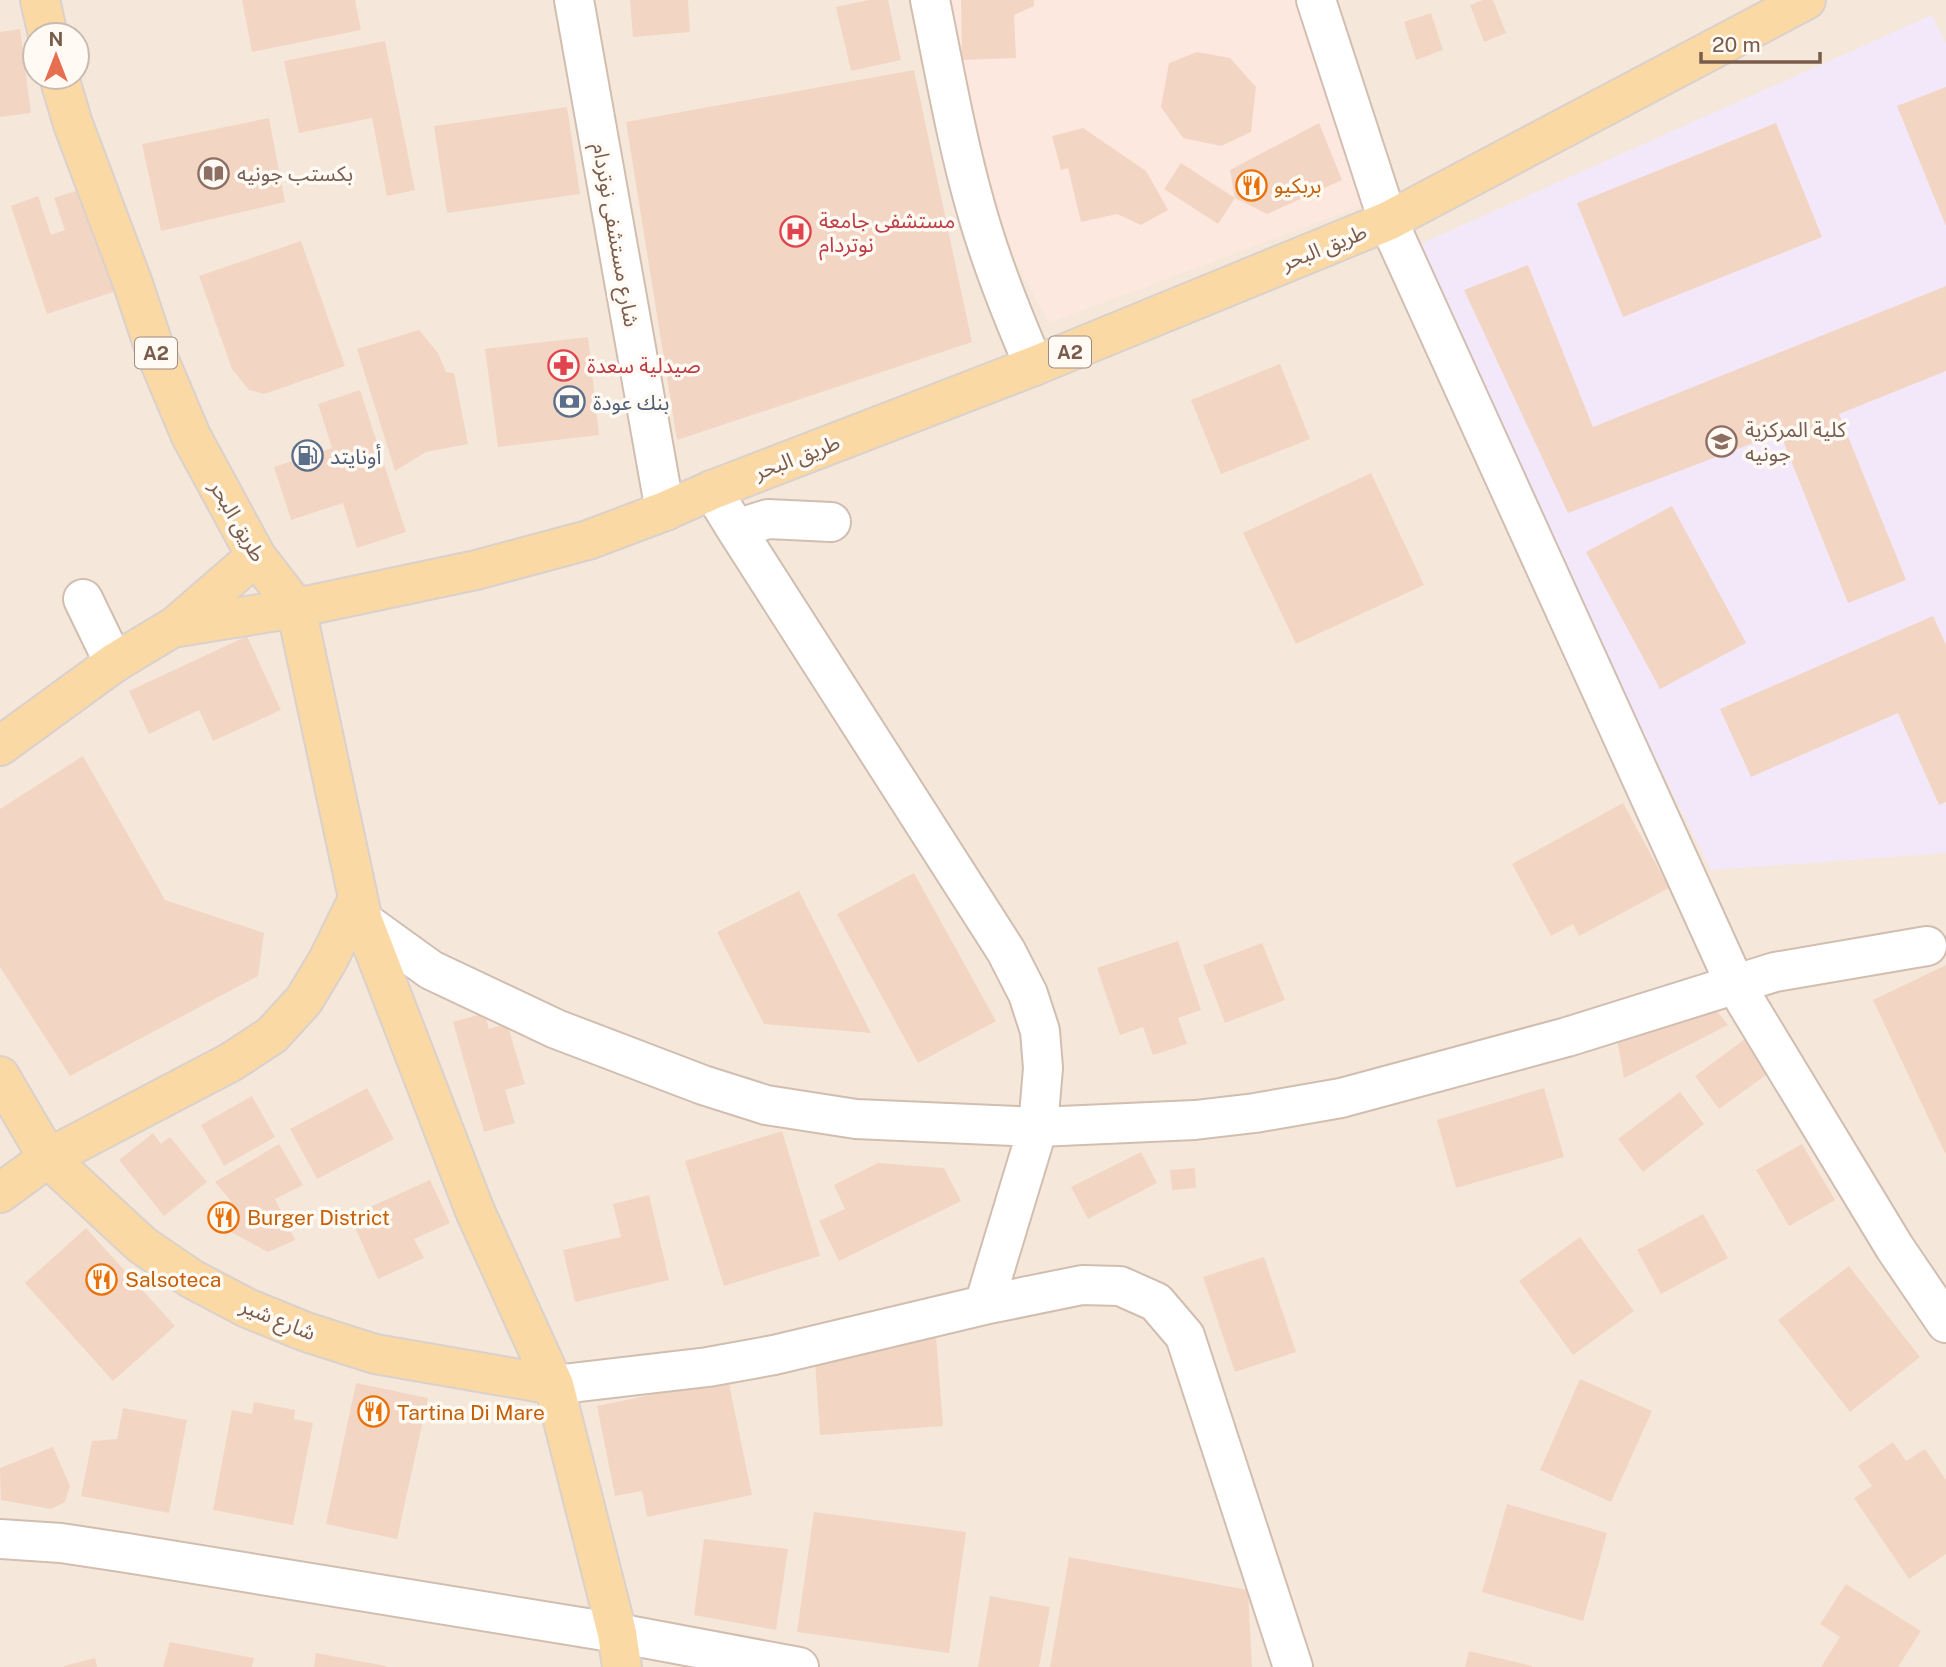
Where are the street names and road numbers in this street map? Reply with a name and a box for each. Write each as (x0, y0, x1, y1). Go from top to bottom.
street label: شارع مستشفى نوتردام (584, 141, 644, 330)
street label: طريق البحر (1277, 219, 1371, 277)
road number: A2 (1049, 336, 1091, 368)
road number: A2 (135, 338, 177, 368)
street label: طريق البحر (750, 429, 844, 486)
street label: طريق البحر (203, 475, 271, 567)
street label: شارع شير (235, 1292, 319, 1348)

